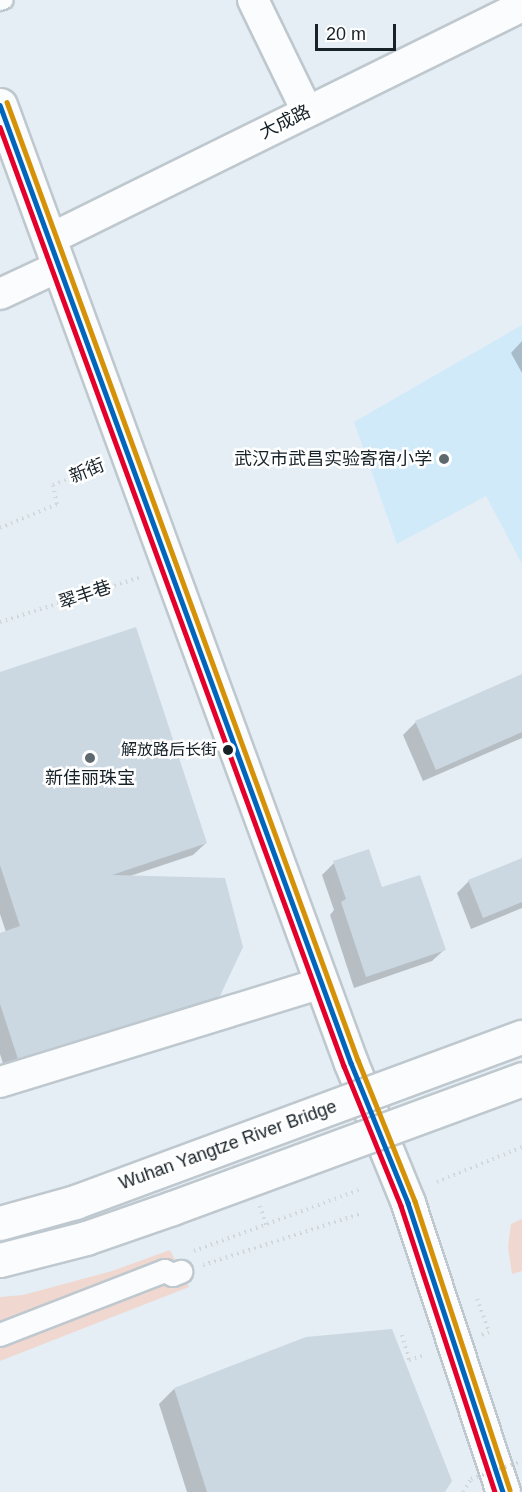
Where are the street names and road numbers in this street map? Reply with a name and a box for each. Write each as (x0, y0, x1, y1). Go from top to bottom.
street label: 大成路 (256, 100, 314, 144)
street label: 新街 (66, 454, 108, 488)
street label: 翠丰巷 (56, 576, 114, 614)
street label: Wuhan Yangtze River Bridge (116, 1095, 340, 1195)

